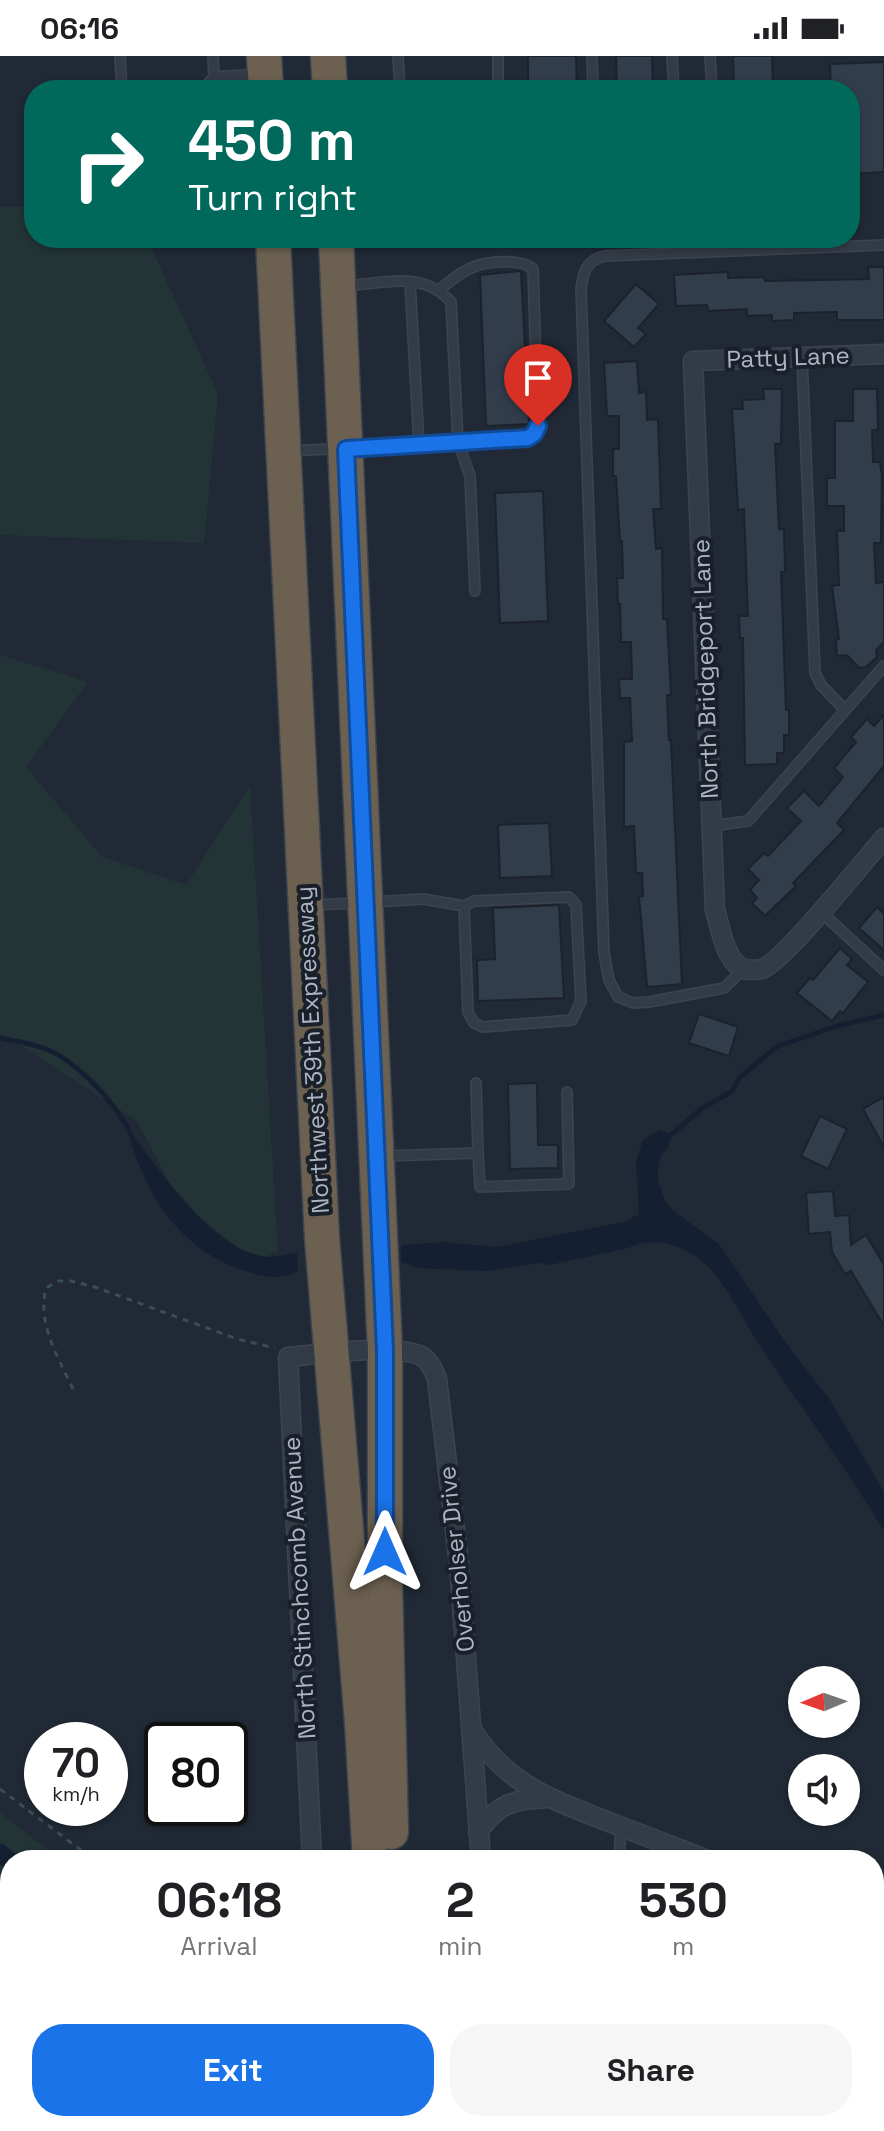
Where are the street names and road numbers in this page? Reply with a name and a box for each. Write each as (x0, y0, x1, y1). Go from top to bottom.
street label: Patty Lane (726, 339, 850, 375)
street label: North Bridgeport Lane (685, 539, 725, 799)
street label: Northwest 39th Expressway (288, 886, 336, 1214)
street label: North Stinchcomb Avenue (276, 1436, 322, 1740)
street label: Overholser Drive (431, 1465, 481, 1653)

